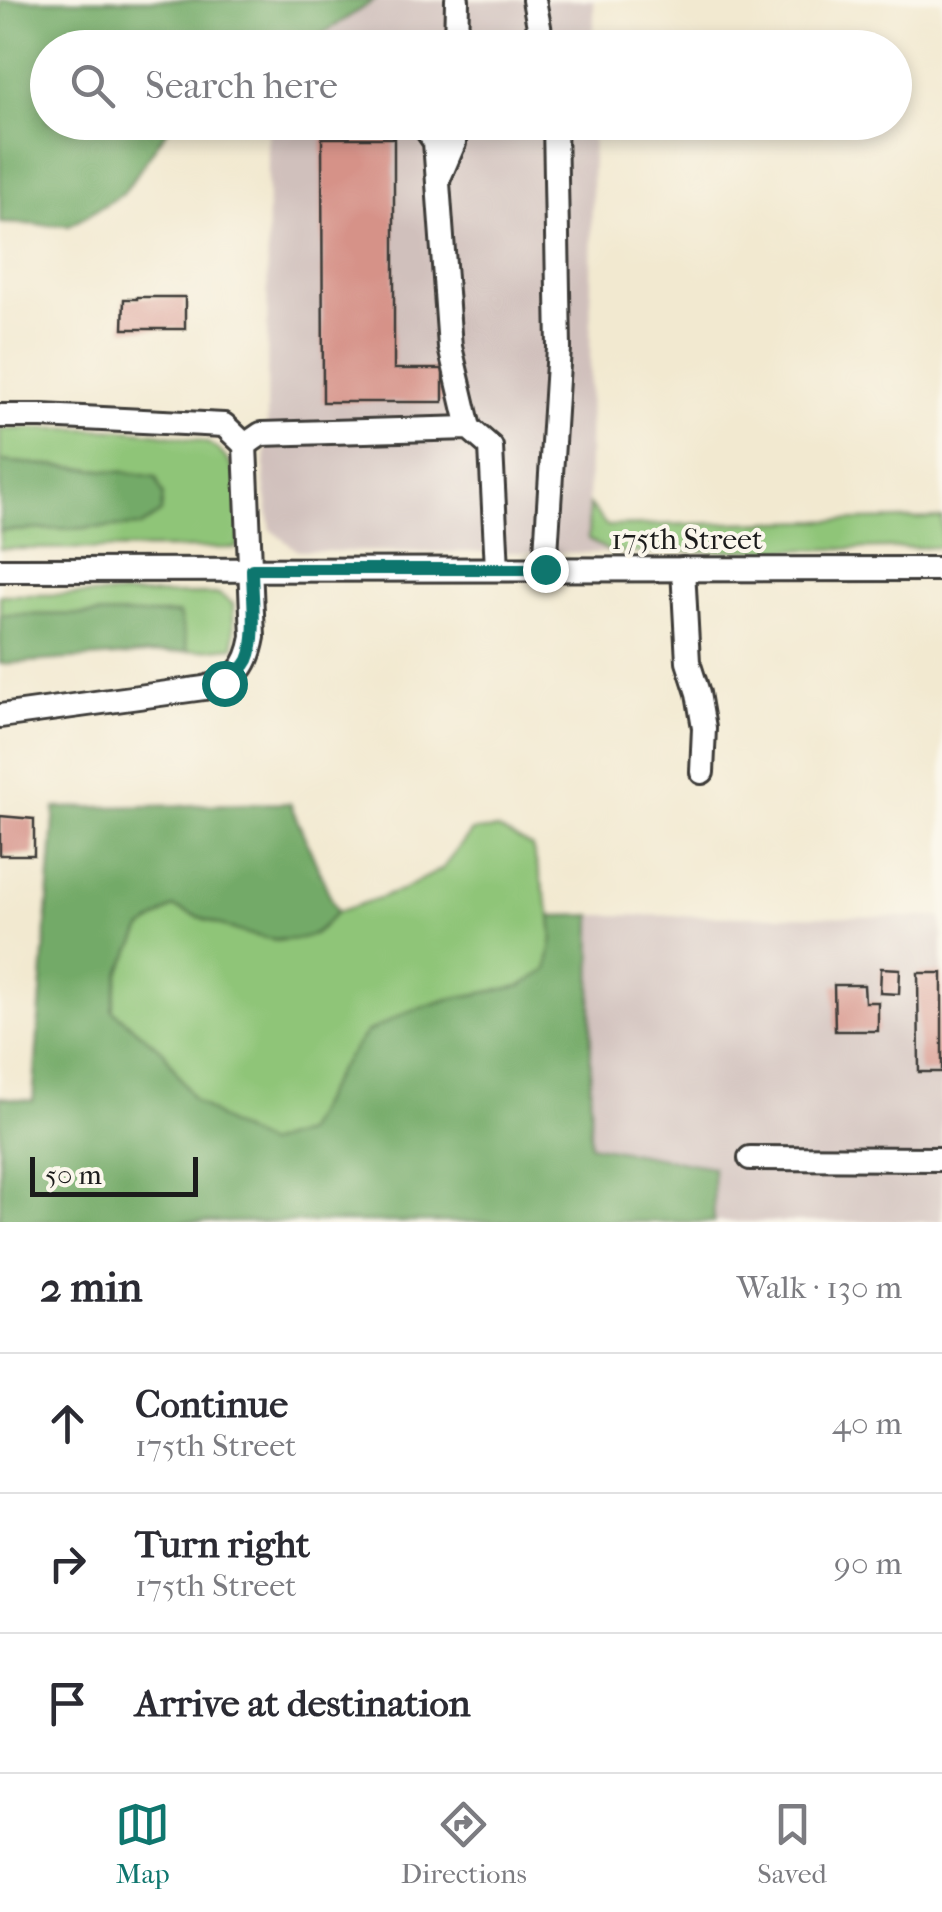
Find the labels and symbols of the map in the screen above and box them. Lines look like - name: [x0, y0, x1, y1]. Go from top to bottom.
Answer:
- street label: 175th Street: [611, 522, 763, 557]
- route end: [523, 547, 569, 593]
- route start: [202, 661, 248, 707]
- scale bar: [30, 1152, 198, 1196]

